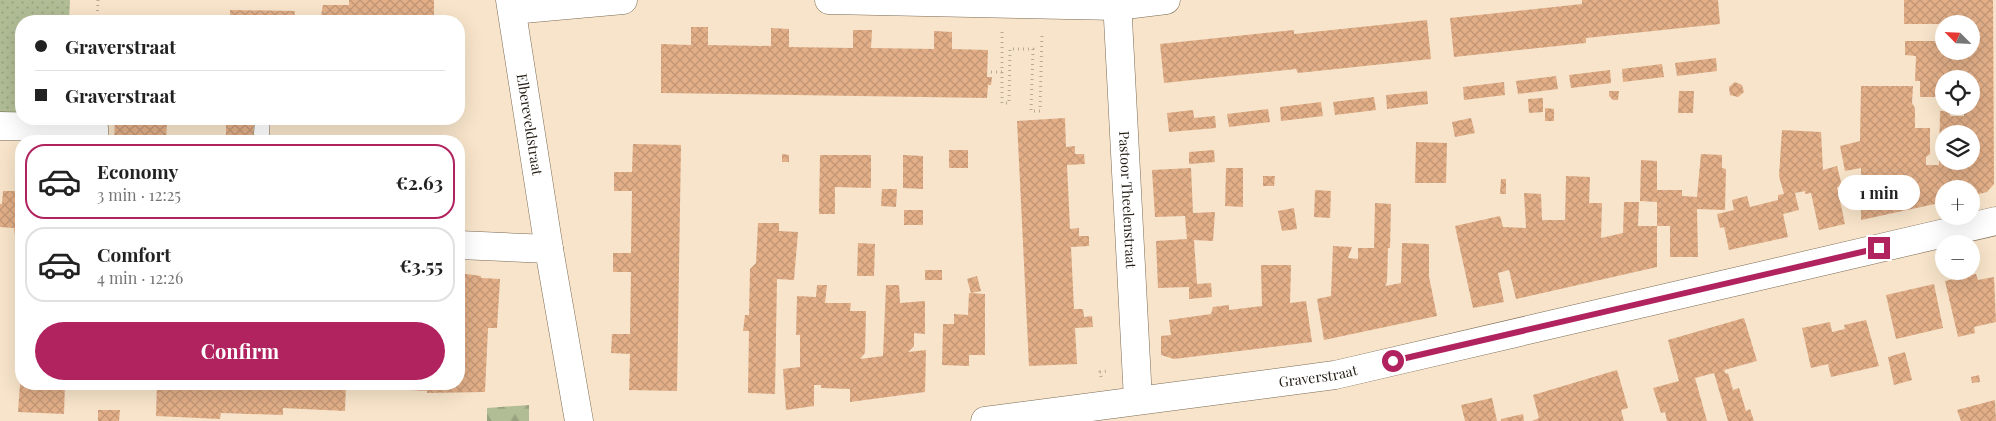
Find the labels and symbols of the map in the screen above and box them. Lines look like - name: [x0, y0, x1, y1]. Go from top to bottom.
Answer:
- north arrow: [1935, 15, 1980, 60]
- street label: Elbereveldstraat: [513, 72, 547, 178]
- street label: Pastoor Theelenstraat: [1115, 131, 1141, 270]
- callout: 1 min: [1838, 176, 1920, 210]
- route end: [1868, 237, 1890, 259]
- route start: [1382, 350, 1404, 372]
- street label: Graverstraat: [1277, 360, 1360, 391]

